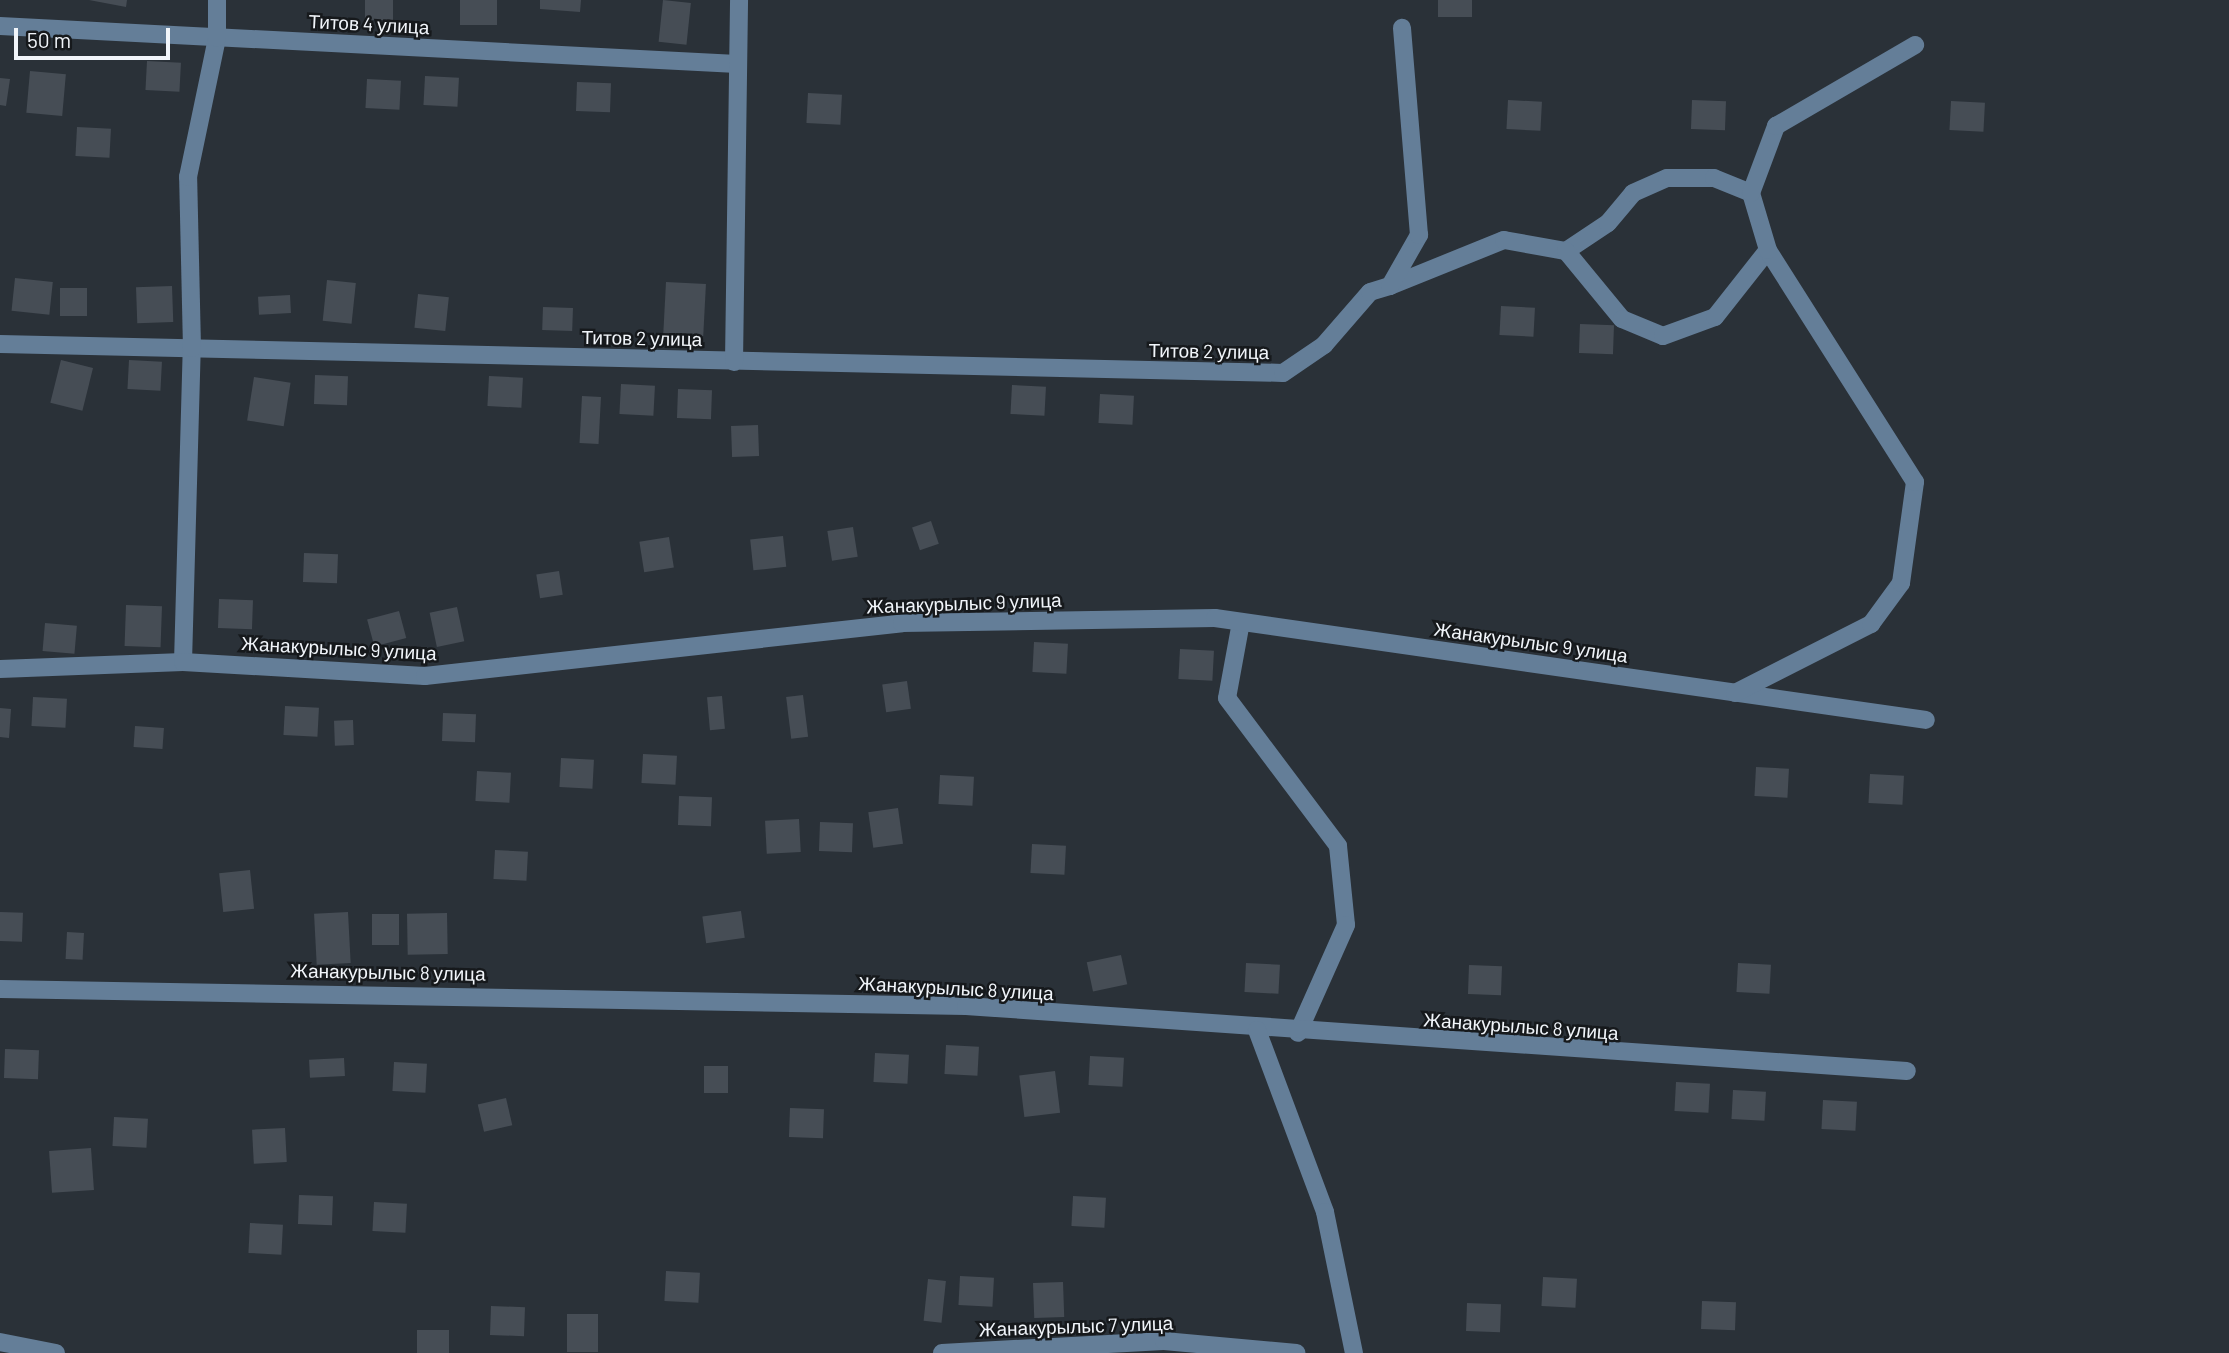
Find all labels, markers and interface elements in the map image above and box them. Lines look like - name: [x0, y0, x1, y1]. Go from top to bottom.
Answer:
- street label: Титов 4 улица: [308, 9, 430, 39]
- scale bar: [18, 14, 173, 58]
- text: 50 m: [27, 27, 71, 52]
- street label: Титов 2 улица: [582, 326, 702, 350]
- street label: Титов 2 улица: [1149, 339, 1269, 363]
- street label: Жанакурылыс 9 улица: [866, 588, 1062, 618]
- street label: Жанакурылыс 9 улица: [1433, 617, 1629, 667]
- street label: Жанакурылыс 9 улица: [241, 632, 437, 664]
- street label: Жанакурылыс 8 улица: [290, 959, 486, 985]
- street label: Жанакурылыс 8 улица: [858, 972, 1054, 1004]
- street label: Жанакурылыс 8 улица: [1423, 1008, 1619, 1044]
- street label: Жанакурылыс 7 улица: [978, 1311, 1174, 1341]

